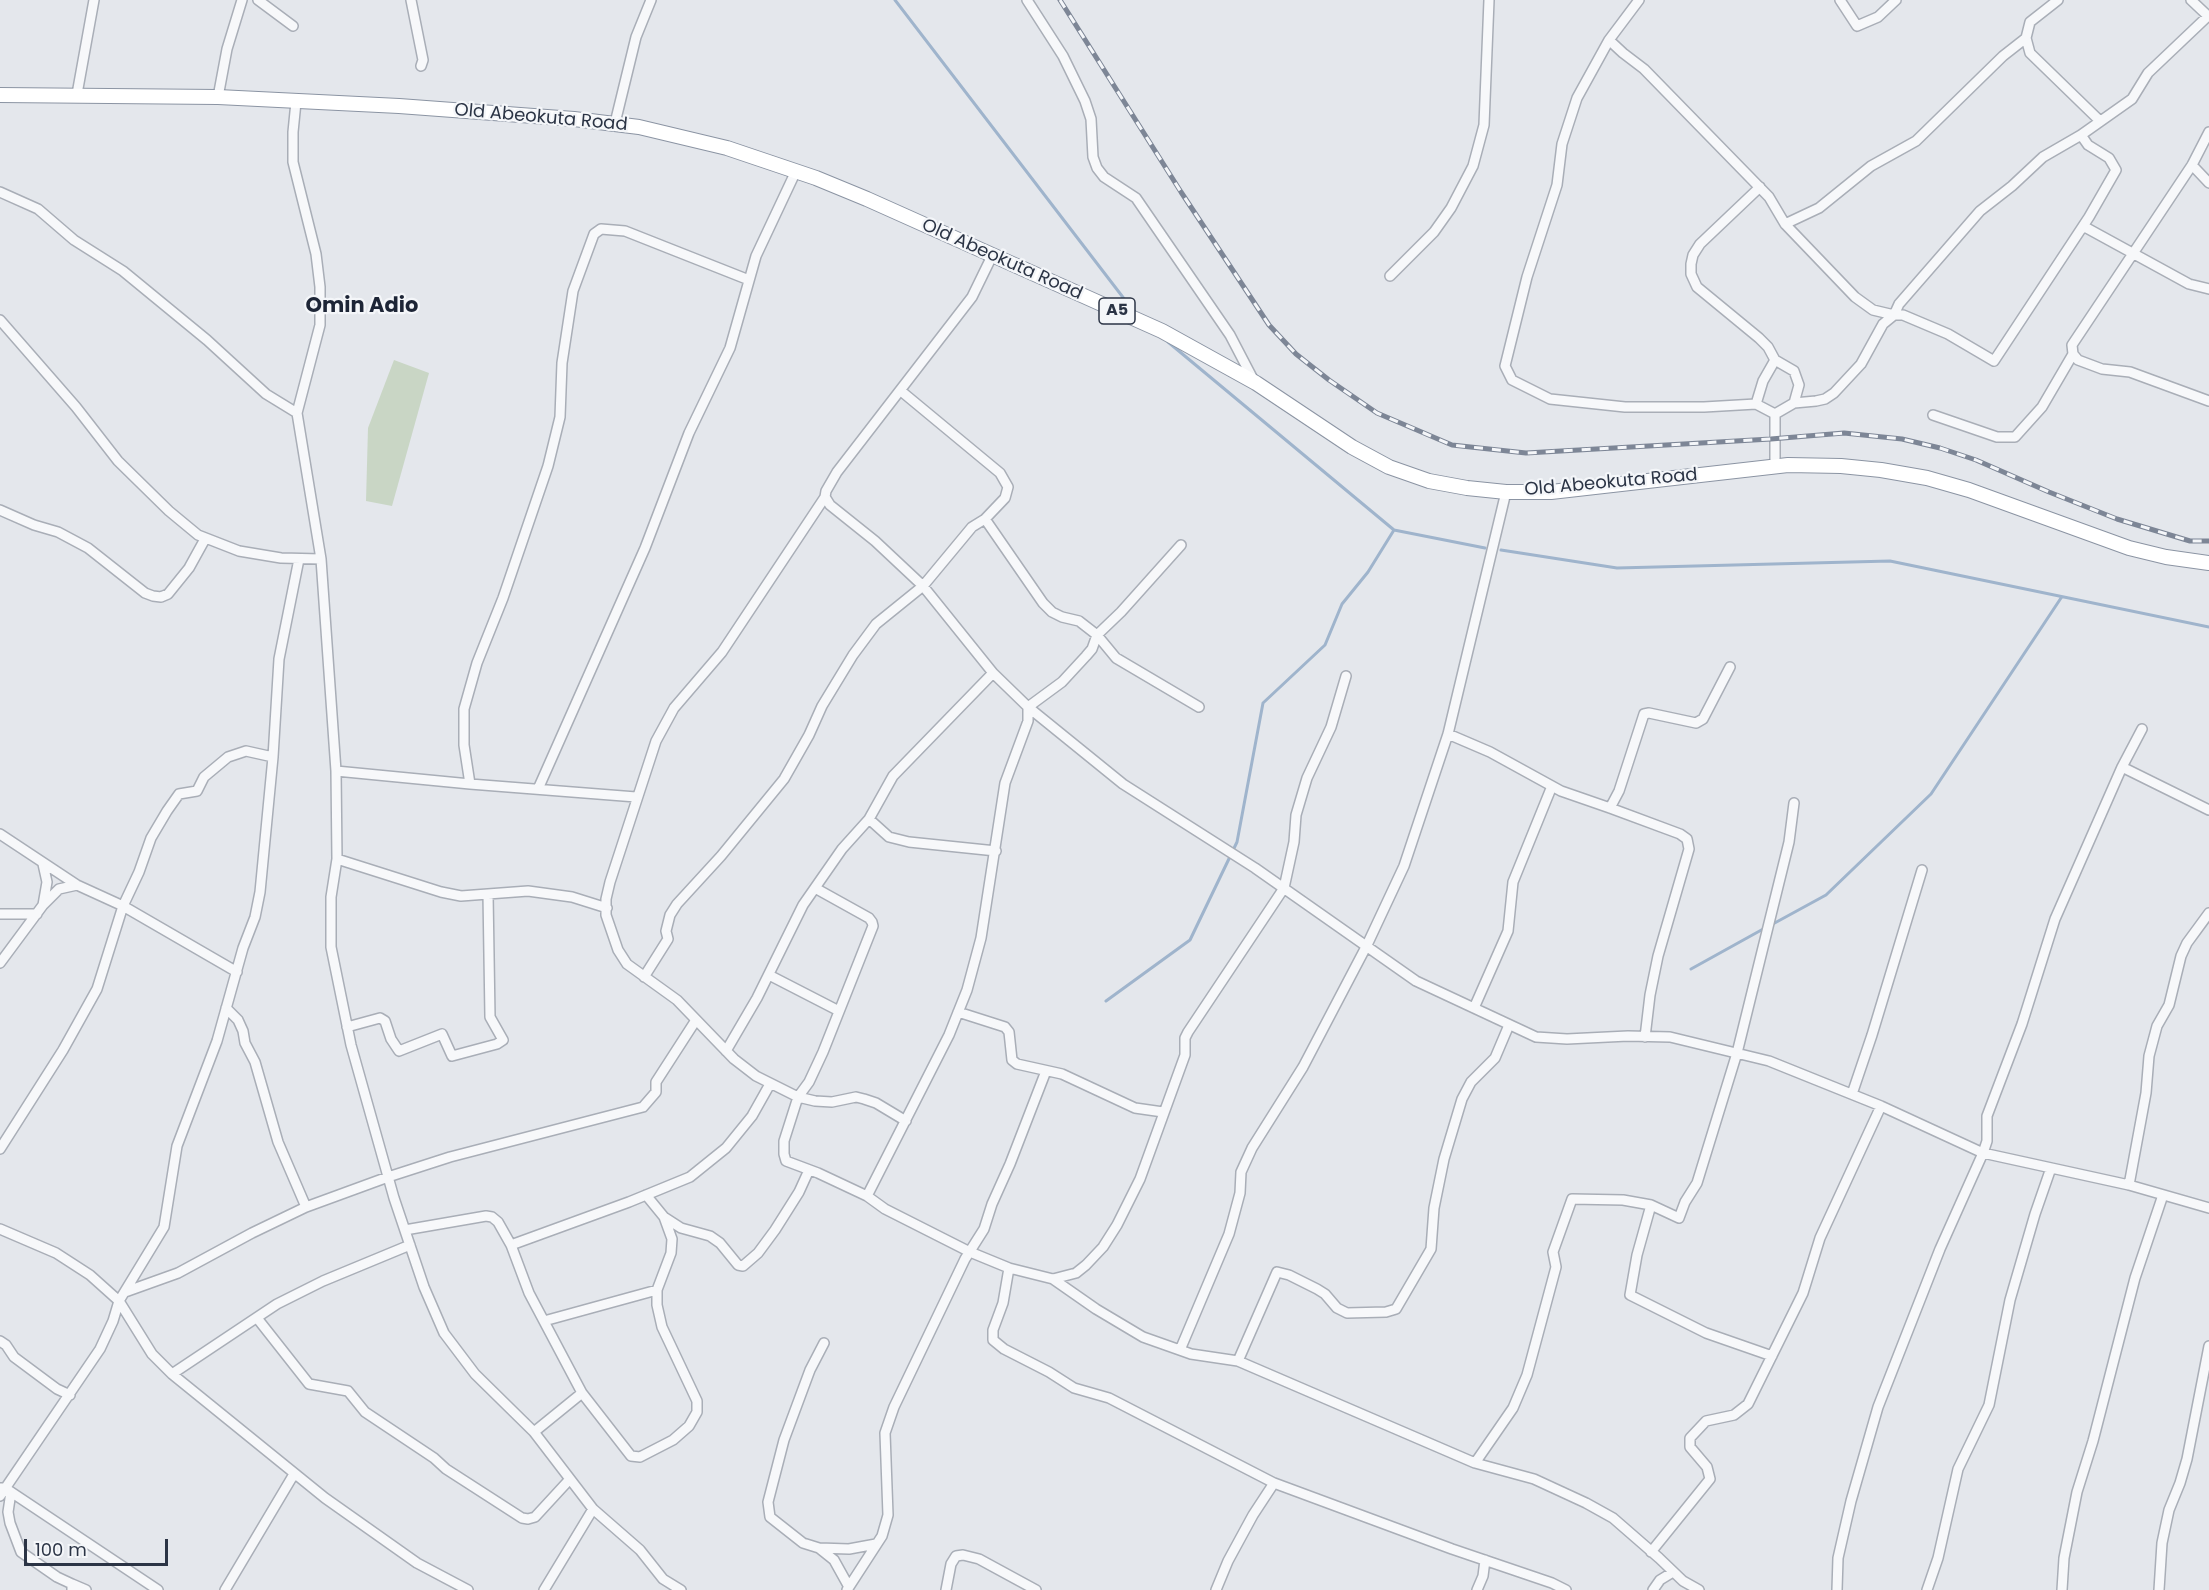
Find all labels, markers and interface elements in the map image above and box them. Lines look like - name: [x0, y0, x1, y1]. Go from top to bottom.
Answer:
- street label: Old Abeokuta Road: [454, 100, 628, 136]
- street label: Old Abeokuta Road: [918, 215, 1086, 305]
- district label: Omin Adio: [306, 294, 418, 320]
- road number: A5: [1099, 298, 1135, 324]
- street label: Old Abeokuta Road: [1524, 465, 1698, 501]
- scale bar: [27, 1527, 171, 1565]
- text: 100 m: [35, 1537, 87, 1562]

